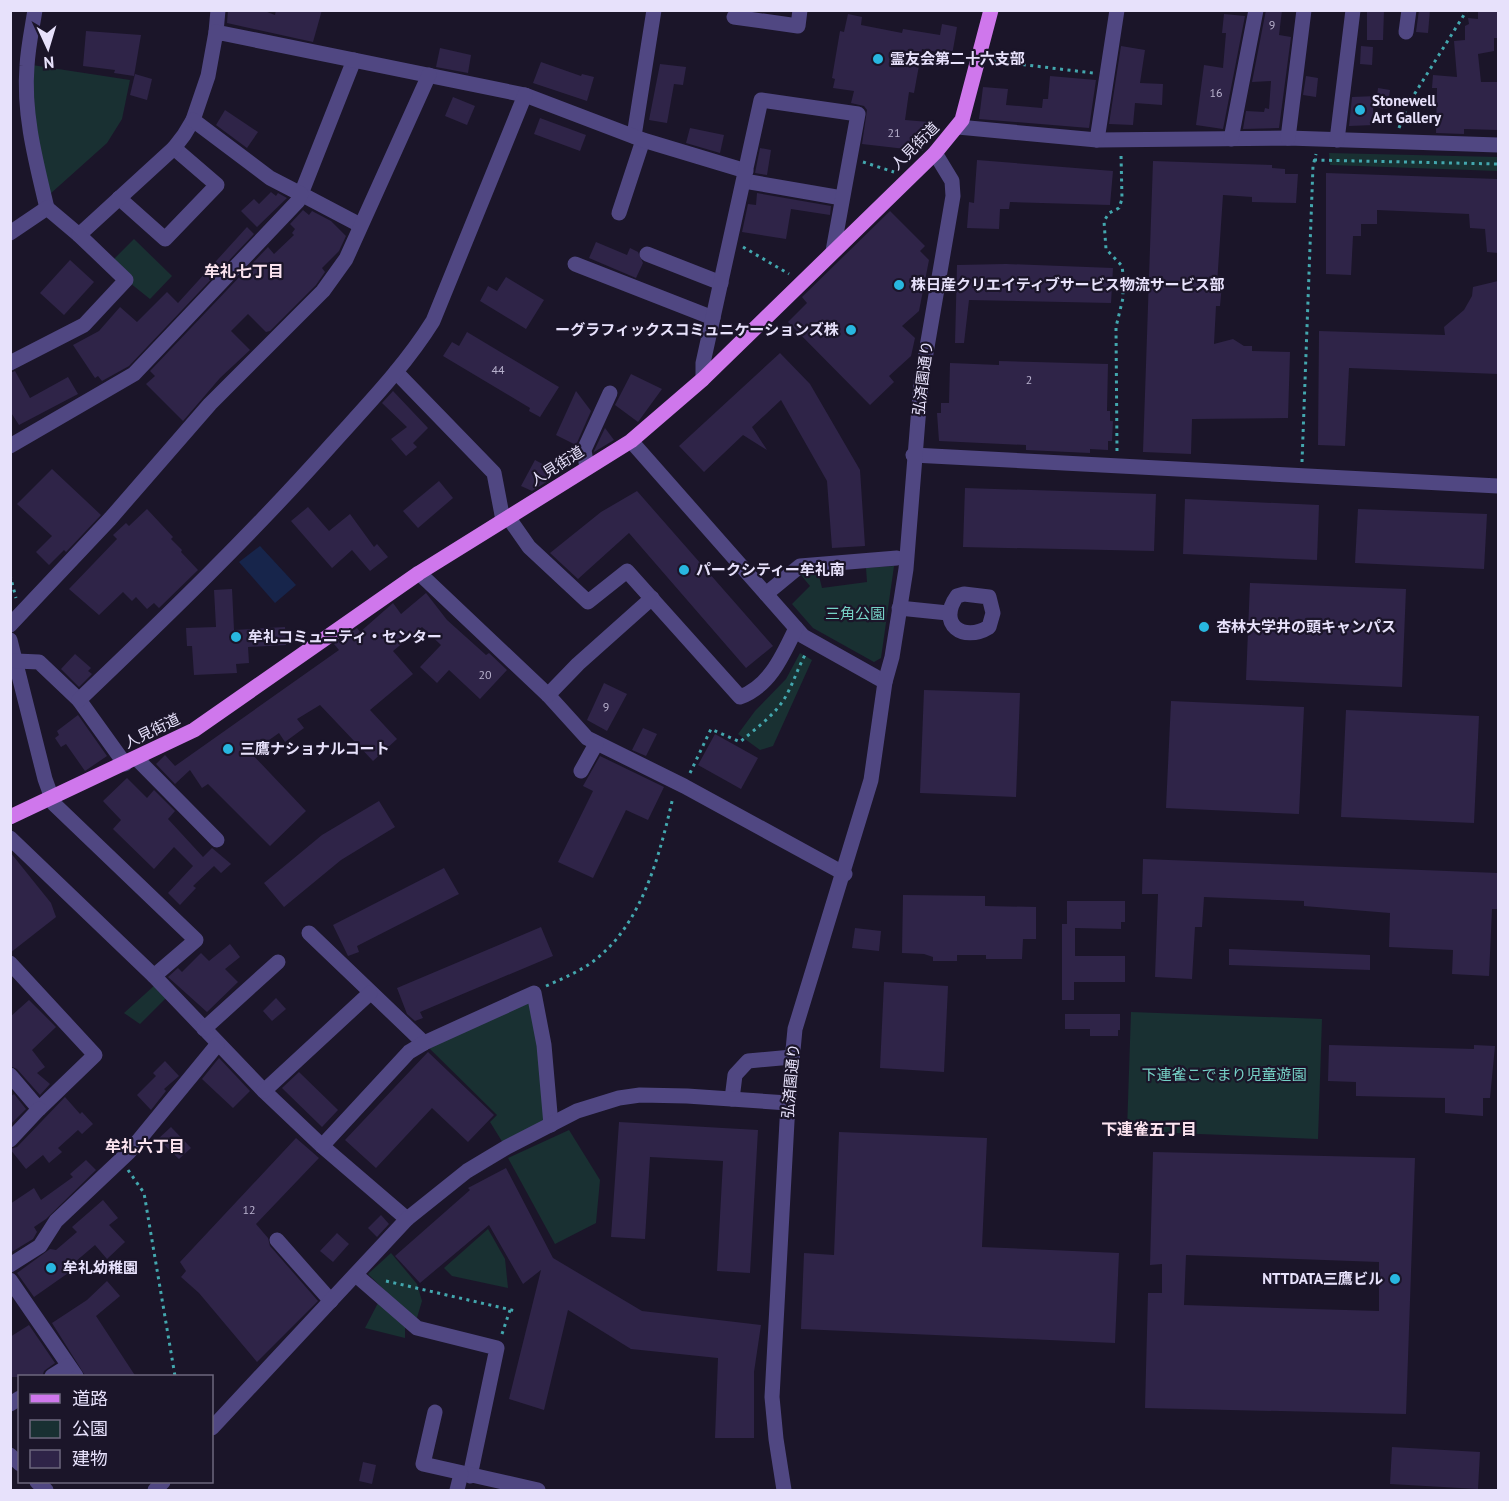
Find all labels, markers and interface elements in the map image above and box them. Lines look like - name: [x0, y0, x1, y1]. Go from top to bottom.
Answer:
- house number: 9: [1269, 17, 1275, 32]
- north arrow: [18, 18, 78, 78]
- place label: 霊友会第二十六支部: [890, 49, 1025, 68]
- marker: 霊友会第二十六支部: [871, 52, 885, 66]
- text: N: [43, 53, 55, 73]
- house number: 16: [1209, 85, 1223, 100]
- place label: Stonewell Art Gallery: [1372, 91, 1442, 127]
- marker: Stonewell Art Gallery: [1353, 103, 1367, 117]
- street label: 人見街道: [887, 118, 943, 174]
- house number: 21: [887, 125, 901, 140]
- district label: 牟礼七丁目: [204, 261, 284, 281]
- place label: 株日産クリエイティブサービス物流サービス部: [911, 275, 1225, 294]
- marker: 株日産クリエイティブサービス物流サービス部: [892, 278, 906, 292]
- place label: ーグラフィックスコミュニケーションズ株: [555, 320, 839, 339]
- marker: ーグラフィックスコミュニケーションズ株: [844, 323, 858, 337]
- street label: 弘済園通り: [909, 340, 937, 416]
- house number: 44: [491, 362, 505, 377]
- house number: 2: [1026, 372, 1032, 387]
- street label: 人見街道: [526, 442, 587, 490]
- place label: パークシティー牟礼南: [696, 560, 845, 579]
- marker: パークシティー牟礼南: [677, 563, 691, 577]
- park label: 三角公園: [825, 604, 885, 623]
- place label: 杏林大学井の頭キャンパス: [1216, 617, 1396, 636]
- marker: 杏林大学井の頭キャンパス: [1197, 620, 1211, 634]
- place label: 牟礼コミュニティ・センター: [248, 627, 442, 646]
- marker: 牟礼コミュニティ・センター: [229, 630, 243, 644]
- house number: 20: [478, 667, 492, 682]
- house number: 9: [603, 699, 609, 714]
- street label: 人見街道: [121, 709, 183, 752]
- place label: 三鷹ナショナルコート: [240, 739, 390, 758]
- marker: 三鷹ナショナルコート: [221, 742, 235, 756]
- street label: 弘済園通り: [778, 1043, 803, 1119]
- park label: 下連雀こでまり児童遊園: [1141, 1065, 1307, 1084]
- district label: 下連雀五丁目: [1101, 1119, 1197, 1139]
- district label: 牟礼六丁目: [105, 1136, 185, 1156]
- house number: 12: [242, 1202, 256, 1217]
- place label: 牟礼幼稚園: [63, 1258, 138, 1277]
- marker: 牟礼幼稚園: [44, 1261, 58, 1275]
- place label: NTTDATA三鷹ビル: [1262, 1269, 1383, 1288]
- marker: NTTDATA三鷹ビル: [1388, 1272, 1402, 1286]
- legend: [18, 1375, 213, 1483]
- text: 道路: [72, 1387, 108, 1410]
- text: 公園: [72, 1417, 108, 1440]
- text: 建物: [72, 1447, 108, 1470]

